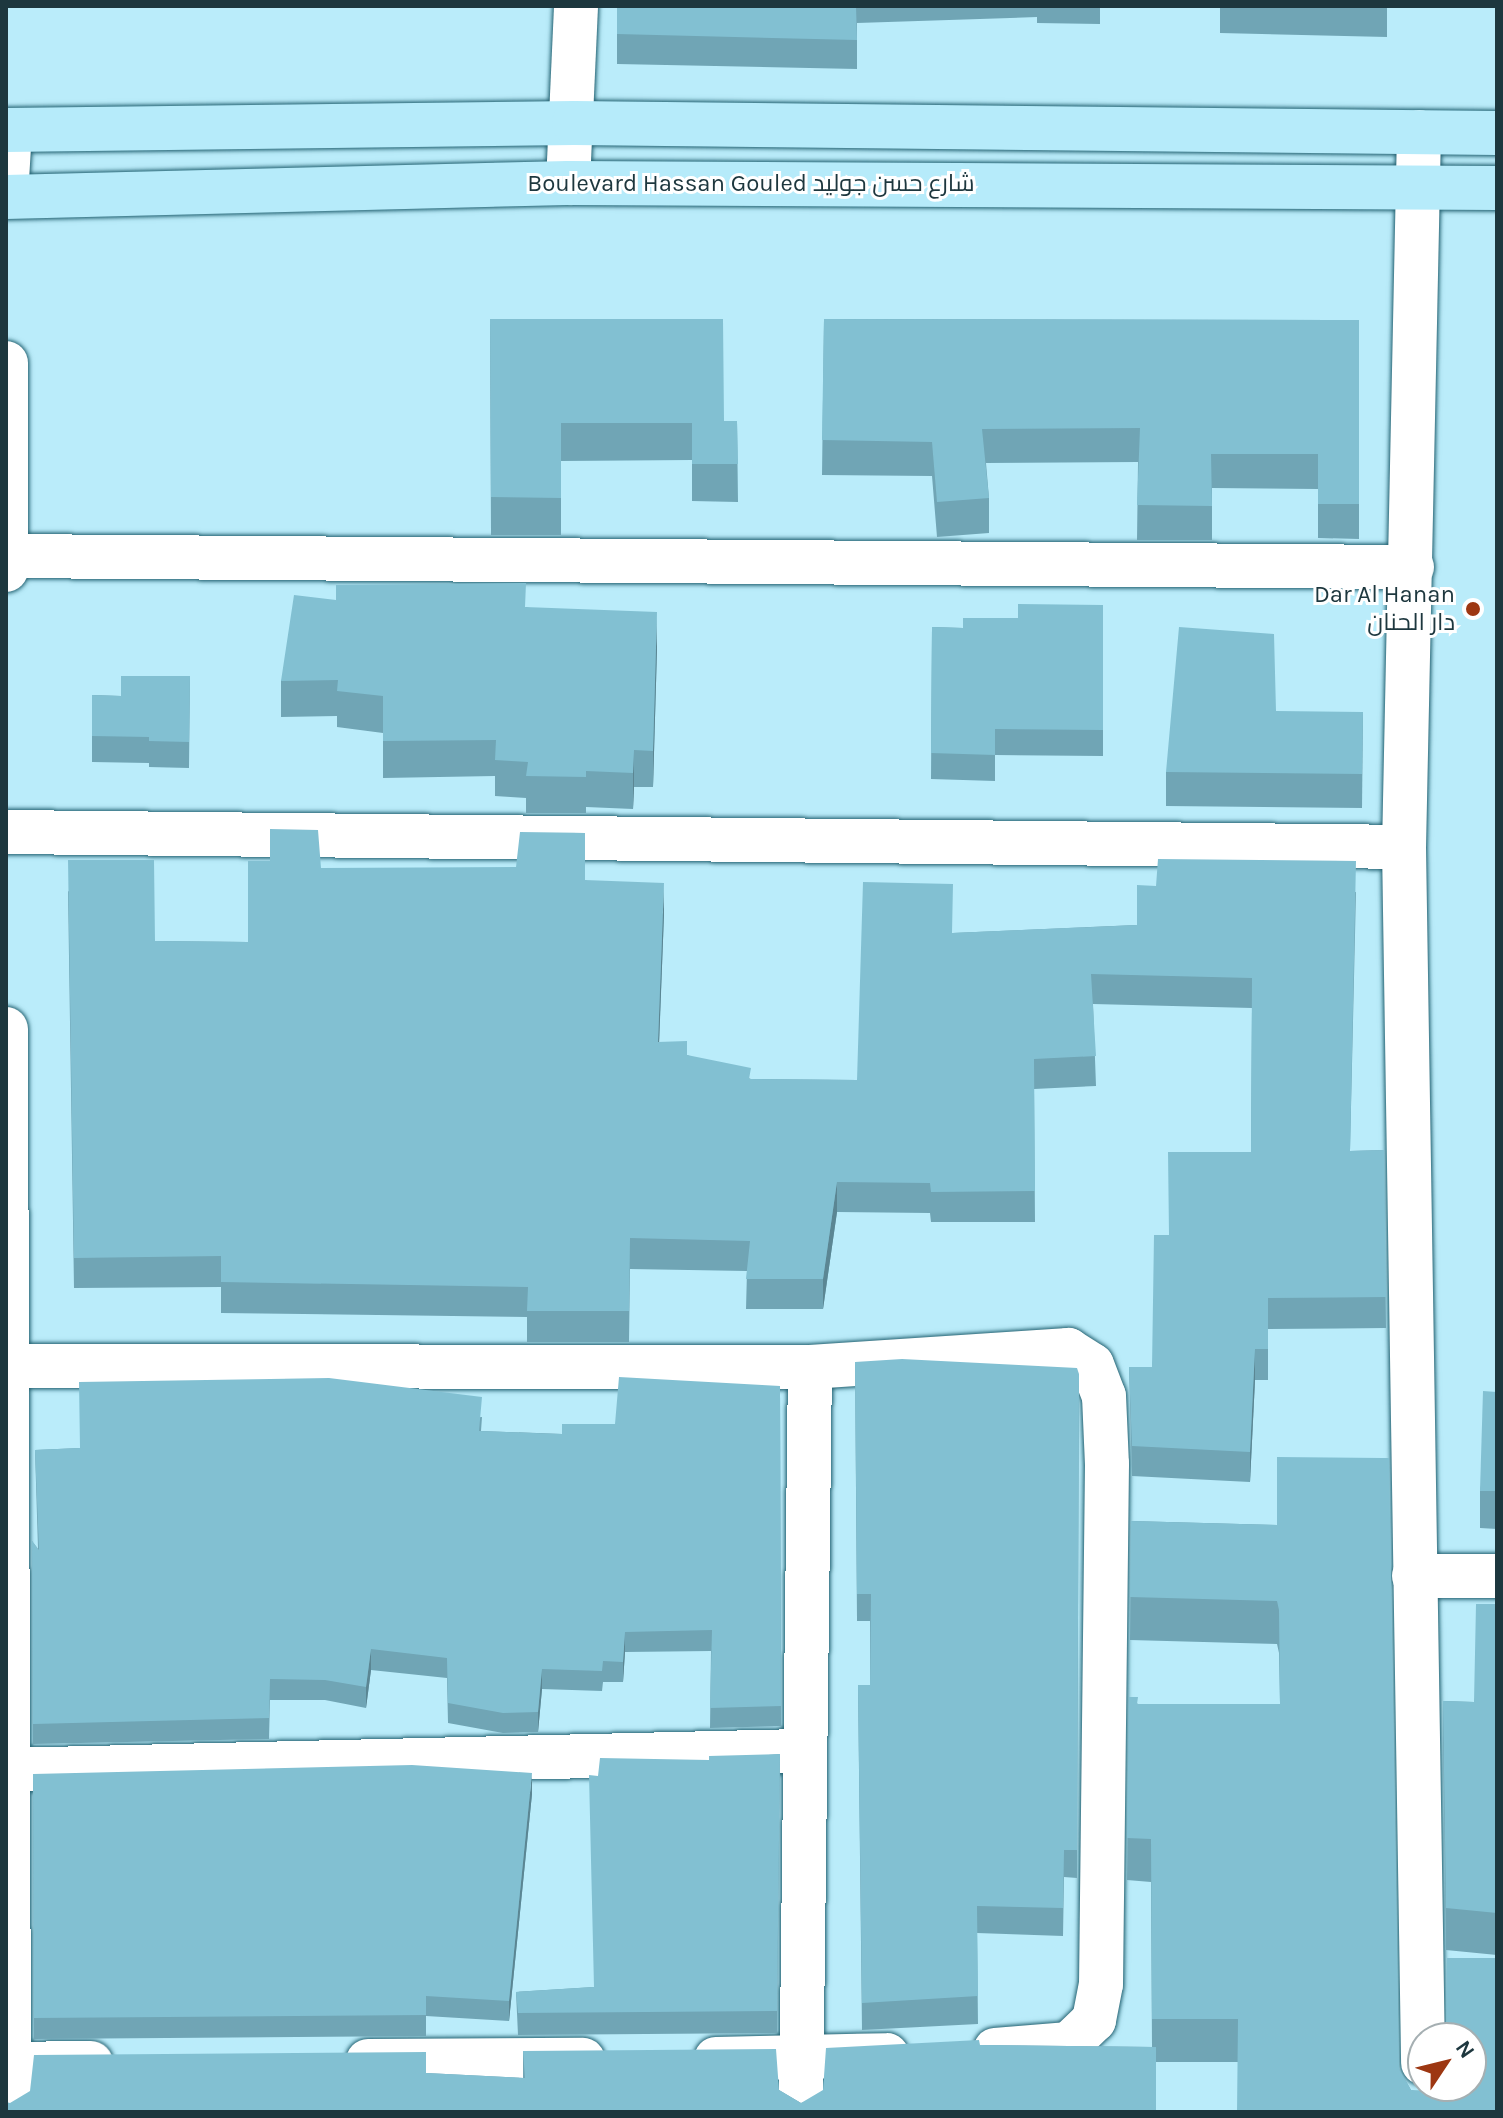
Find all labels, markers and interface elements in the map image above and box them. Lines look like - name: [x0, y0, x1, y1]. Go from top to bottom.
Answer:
- street label: Boulevard Hassan Gouled شارع حسن جوليد: [527, 170, 975, 198]
- place label: Dar Al Hanan دار الحنان: [1314, 581, 1455, 637]
- marker: Dar Al Hanan دار الحنان: [1462, 598, 1484, 620]
- north arrow: [1407, 2022, 1487, 2102]
- text: N: [1450, 2035, 1480, 2063]

